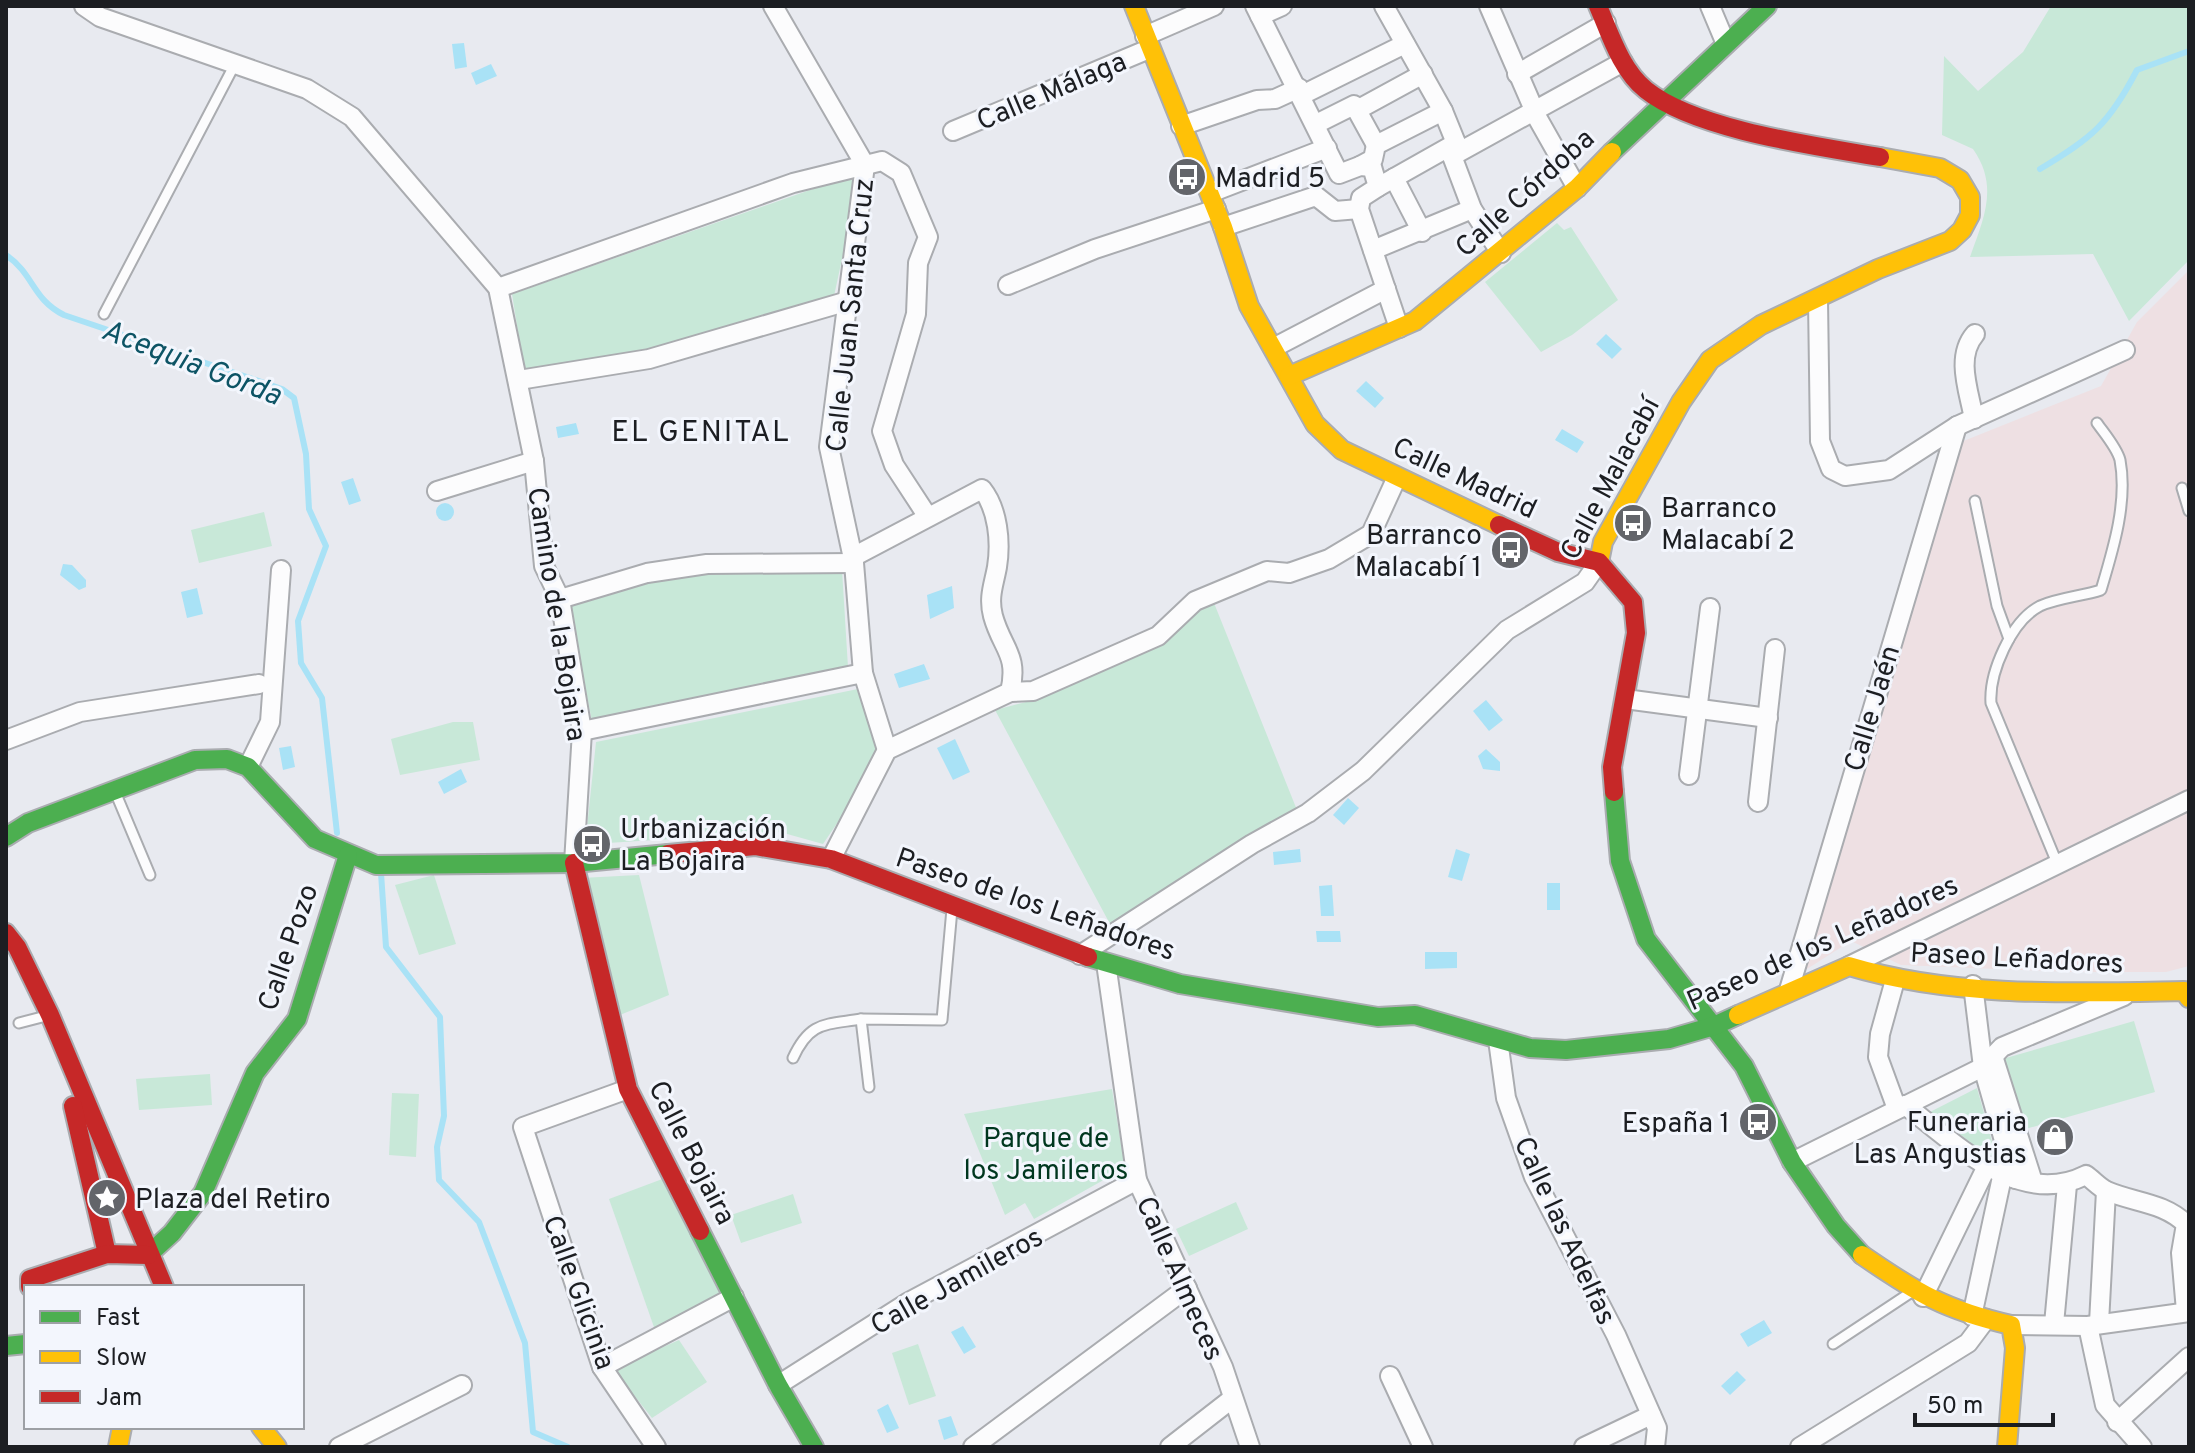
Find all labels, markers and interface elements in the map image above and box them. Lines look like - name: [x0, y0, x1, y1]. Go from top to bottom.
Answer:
- street label: Calle Málaga: [972, 45, 1133, 141]
- street label: Calle Córdoba: [1449, 122, 1603, 266]
- bus stop icon: Madrid 5: [1166, 156, 1208, 198]
- place label: Madrid 5: [1215, 162, 1325, 198]
- street label: Calle Juan Santa Cruz: [820, 177, 884, 454]
- water label: Acequia Gorda: [96, 313, 287, 416]
- street label: Calle Malacabí: [1554, 389, 1671, 567]
- district label: EL GENITAL: [611, 415, 791, 452]
- street label: Calle Madrid: [1386, 431, 1542, 529]
- street label: Camino de la Bojaira: [517, 485, 593, 744]
- place label: Barranco Malacabí 2: [1661, 492, 1795, 560]
- bus stop icon: Barranco Malacabí 2: [1612, 502, 1654, 544]
- place label: Barranco Malacabí 1: [1355, 519, 1482, 587]
- bus stop icon: Barranco Malacabí 1: [1489, 529, 1531, 571]
- street label: Calle Jaén: [1838, 641, 1910, 777]
- place label: Urbanización La Bojaira: [620, 813, 786, 881]
- bus stop icon: Urbanización La Bojaira: [571, 823, 613, 865]
- street label: Paseo de los Leñadores: [890, 841, 1180, 971]
- street label: Paseo de los Leñadores: [1682, 869, 1965, 1021]
- street label: Calle Pozo: [251, 880, 328, 1016]
- street label: Paseo Leñadores: [1909, 936, 2124, 984]
- street label: Calle Bojaira: [639, 1075, 742, 1232]
- bus stop icon: España 1: [1737, 1101, 1779, 1143]
- place label: Funeraria Las Angustias: [1853, 1106, 2027, 1174]
- place label: España 1: [1622, 1107, 1730, 1143]
- shop icon: Funeraria Las Angustias: [2034, 1116, 2076, 1158]
- park label: Parque de los Jamileros: [964, 1122, 1128, 1190]
- street label: Calle las Adelfas: [1504, 1131, 1623, 1331]
- place icon: Plaza del Retiro: [86, 1177, 128, 1219]
- place label: Plaza del Retiro: [135, 1183, 331, 1219]
- street label: Calle Almeces: [1126, 1191, 1231, 1367]
- street label: Calle Glicinia: [533, 1211, 622, 1375]
- street label: Calle Jamileros: [865, 1220, 1050, 1345]
- legend: [24, 1285, 304, 1429]
- text: Fast: [96, 1304, 140, 1334]
- text: Slow: [96, 1344, 147, 1374]
- scale bar: [1915, 1377, 2053, 1427]
- text: Jam: [96, 1384, 142, 1414]
- text: 50 m: [1927, 1392, 1983, 1422]

